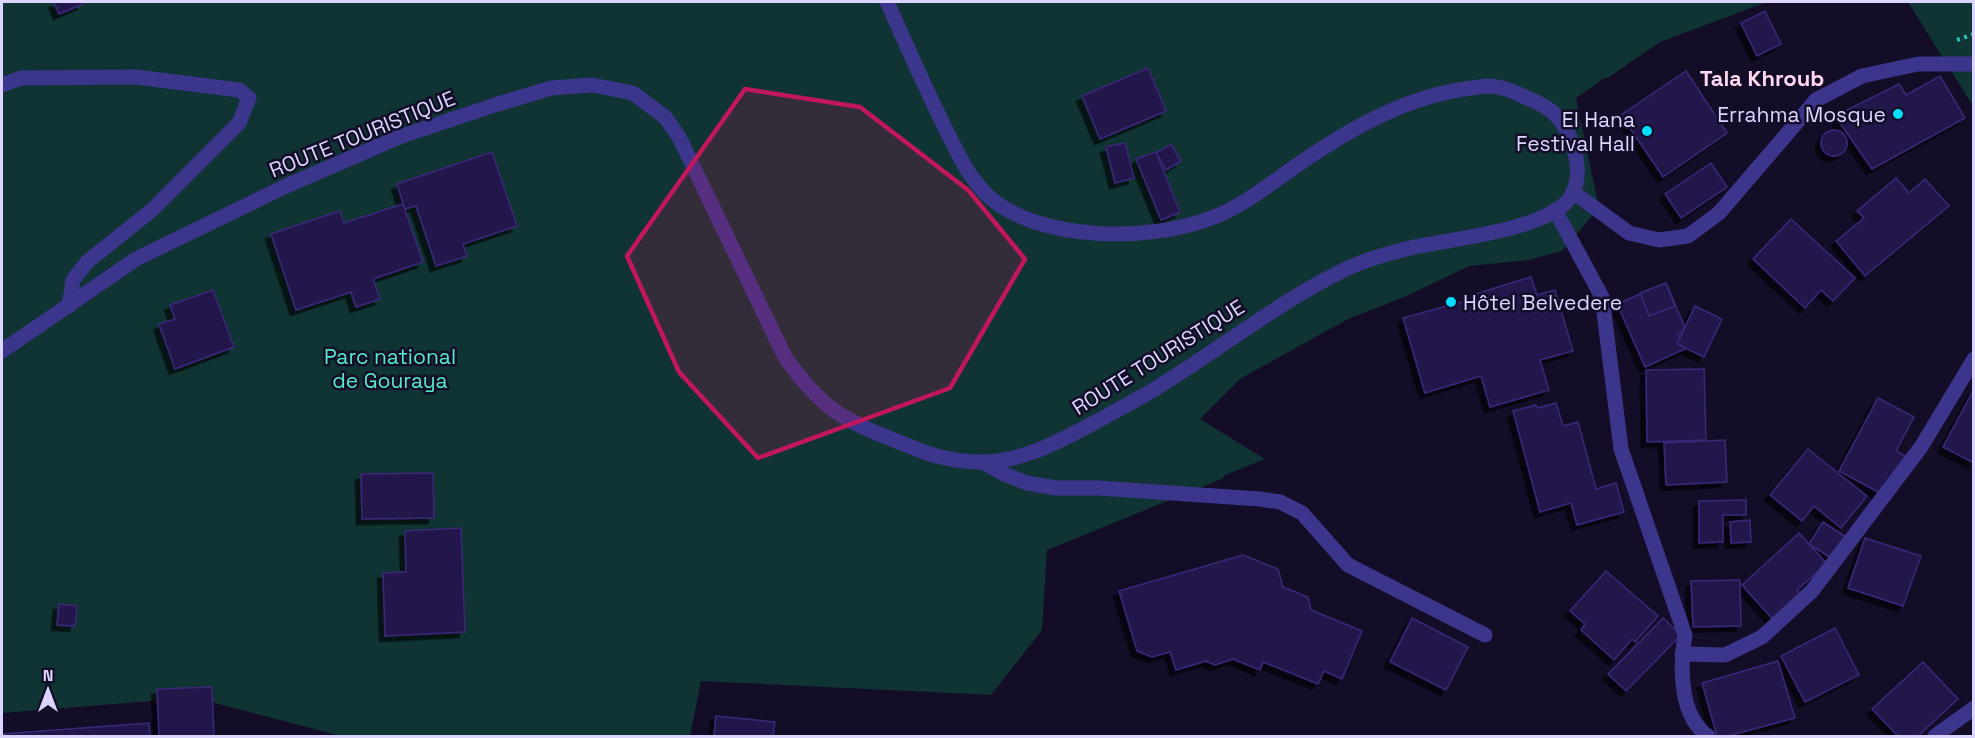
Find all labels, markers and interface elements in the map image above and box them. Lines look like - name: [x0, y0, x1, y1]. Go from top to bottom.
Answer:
- district label: Tala Khroub: [1700, 64, 1824, 92]
- street label: ROUTE TOURISTIQUE: [265, 84, 459, 184]
- place label: Errahma Mosque: [1717, 101, 1886, 128]
- place label: El Hana Festival Hall: [1516, 106, 1635, 157]
- marker: Errahma Mosque: [1891, 107, 1905, 121]
- marker: El Hana Festival Hall: [1640, 124, 1654, 138]
- place label: Hôtel Belvedere: [1463, 289, 1622, 316]
- street label: ROUTE TOURISTIQUE: [1067, 293, 1249, 421]
- marker: Hôtel Belvedere: [1444, 295, 1458, 309]
- park label: Parc national de Gouraya: [324, 343, 456, 394]
- north arrow: [18, 660, 78, 720]
- text: N: [43, 665, 53, 686]

